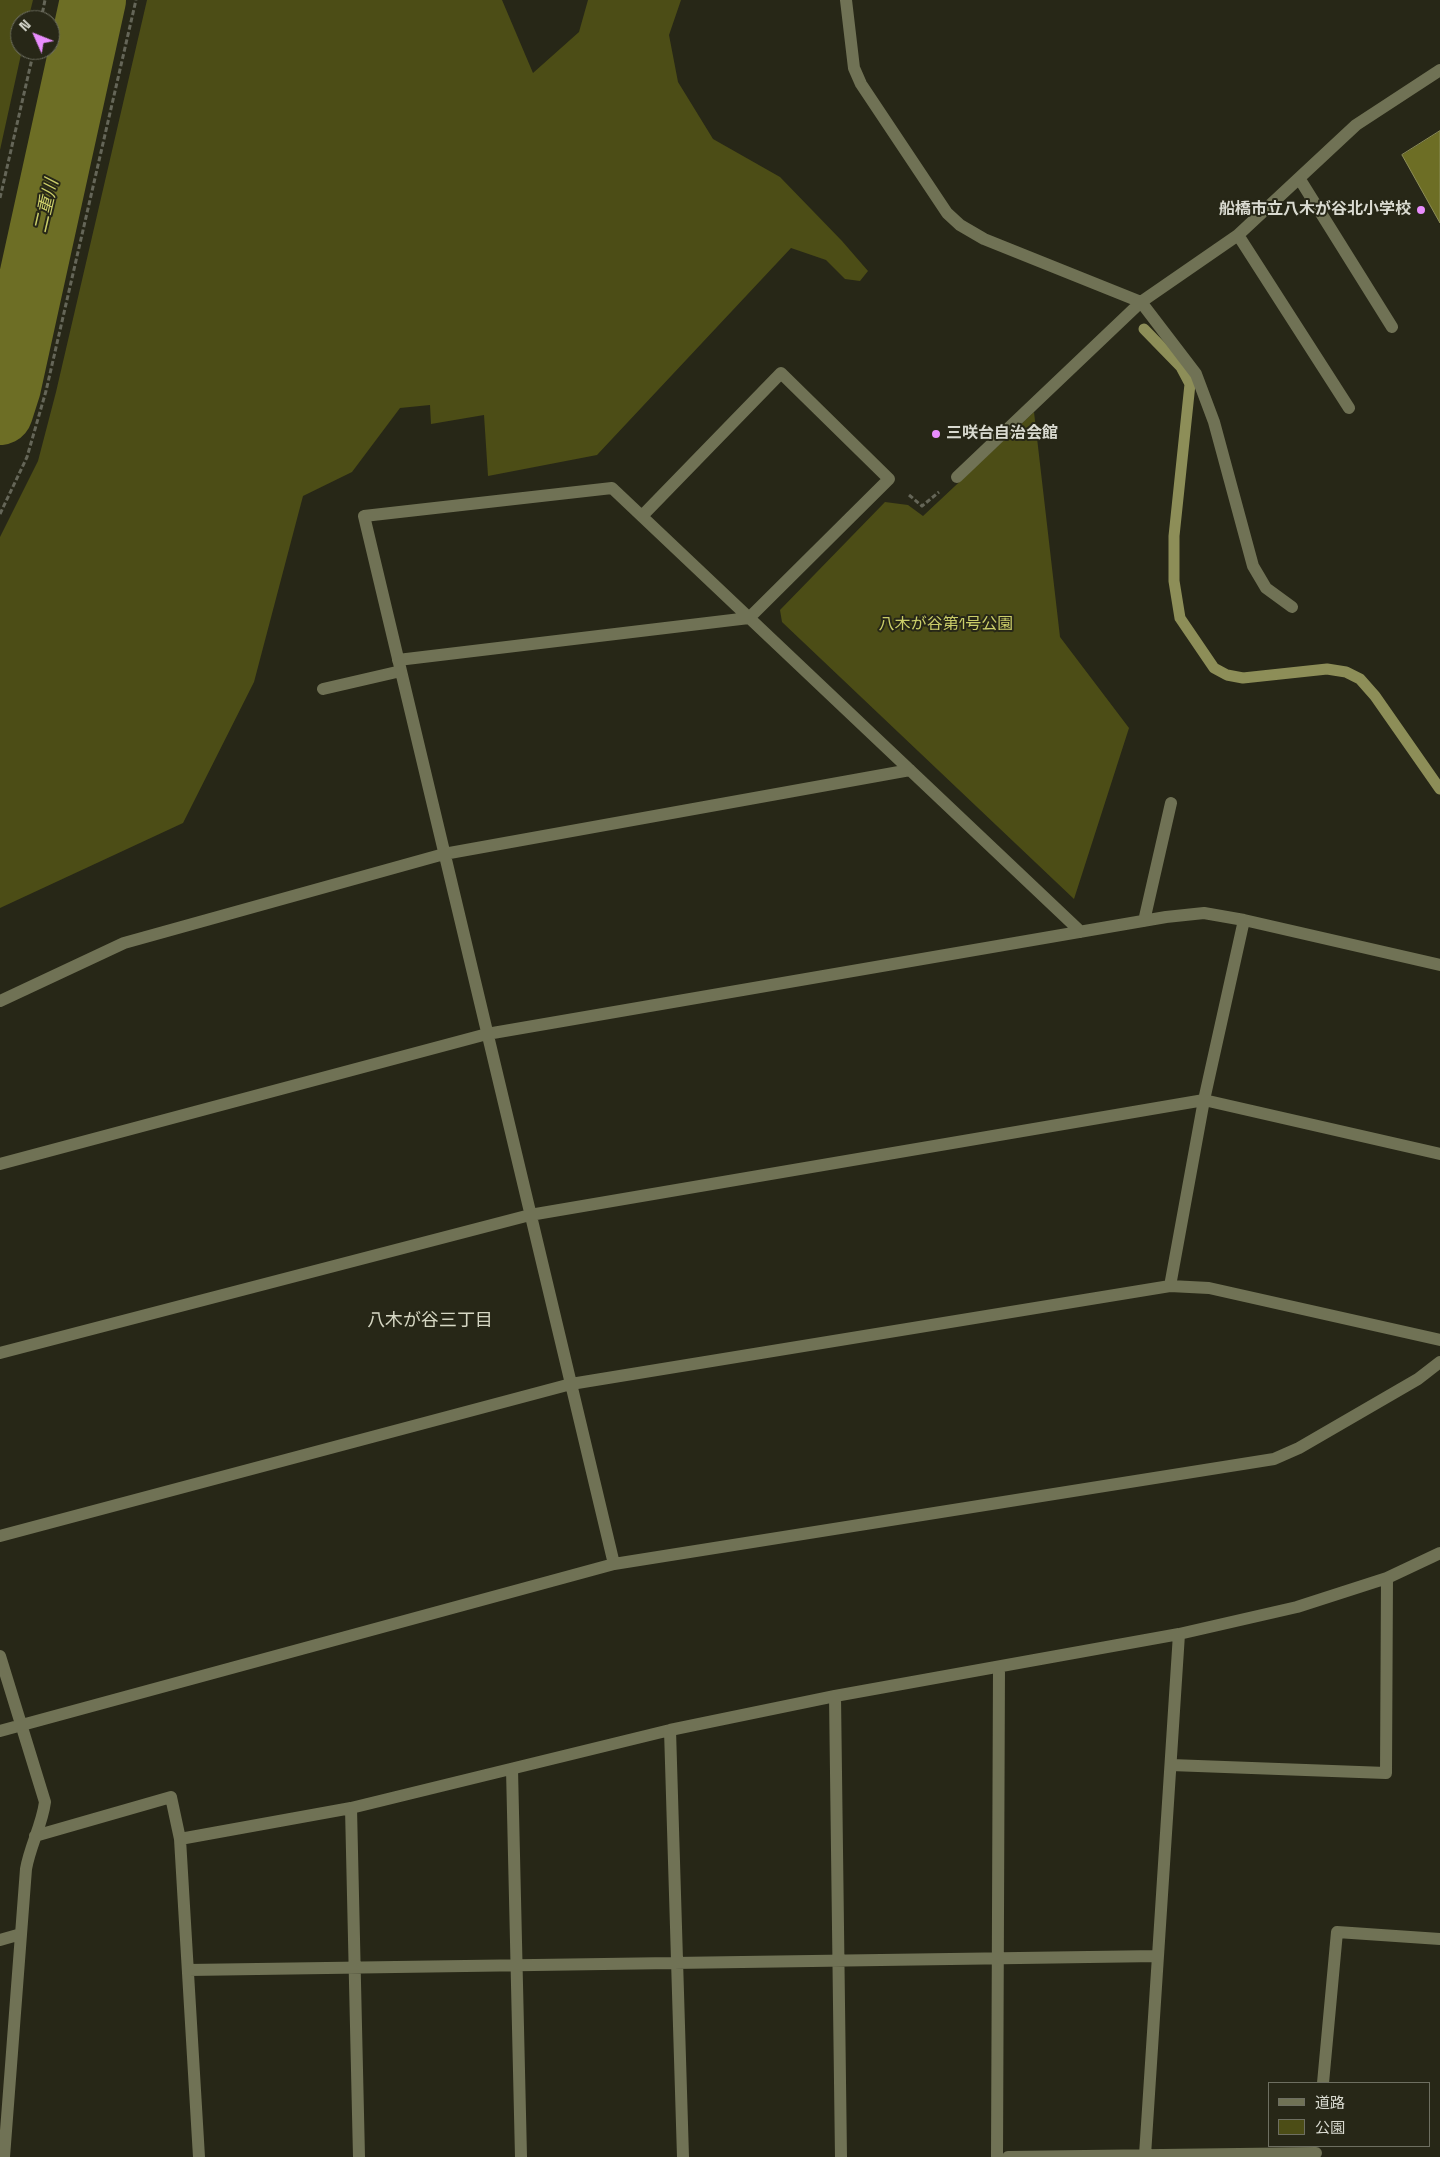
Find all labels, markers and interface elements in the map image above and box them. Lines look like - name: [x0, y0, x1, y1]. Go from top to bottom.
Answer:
- north arrow: [10, 10, 60, 60]
- text: N: [15, 16, 35, 35]
- water label: 二重川: [30, 177, 64, 235]
- place label: 船橋市立八木が谷北小学校: [1219, 200, 1411, 220]
- marker: 船橋市立八木が谷北小学校: [1415, 204, 1427, 216]
- place label: 三咲台自治会館: [946, 424, 1058, 444]
- marker: 三咲台自治会館: [930, 428, 942, 440]
- park label: 八木が谷第1号公園: [879, 615, 1013, 635]
- district label: 八木が谷三丁目: [367, 1310, 493, 1332]
- legend: [1268, 2082, 1430, 2147]
- text: 道路: [1315, 2093, 1345, 2112]
- text: 公園: [1315, 2118, 1345, 2137]

